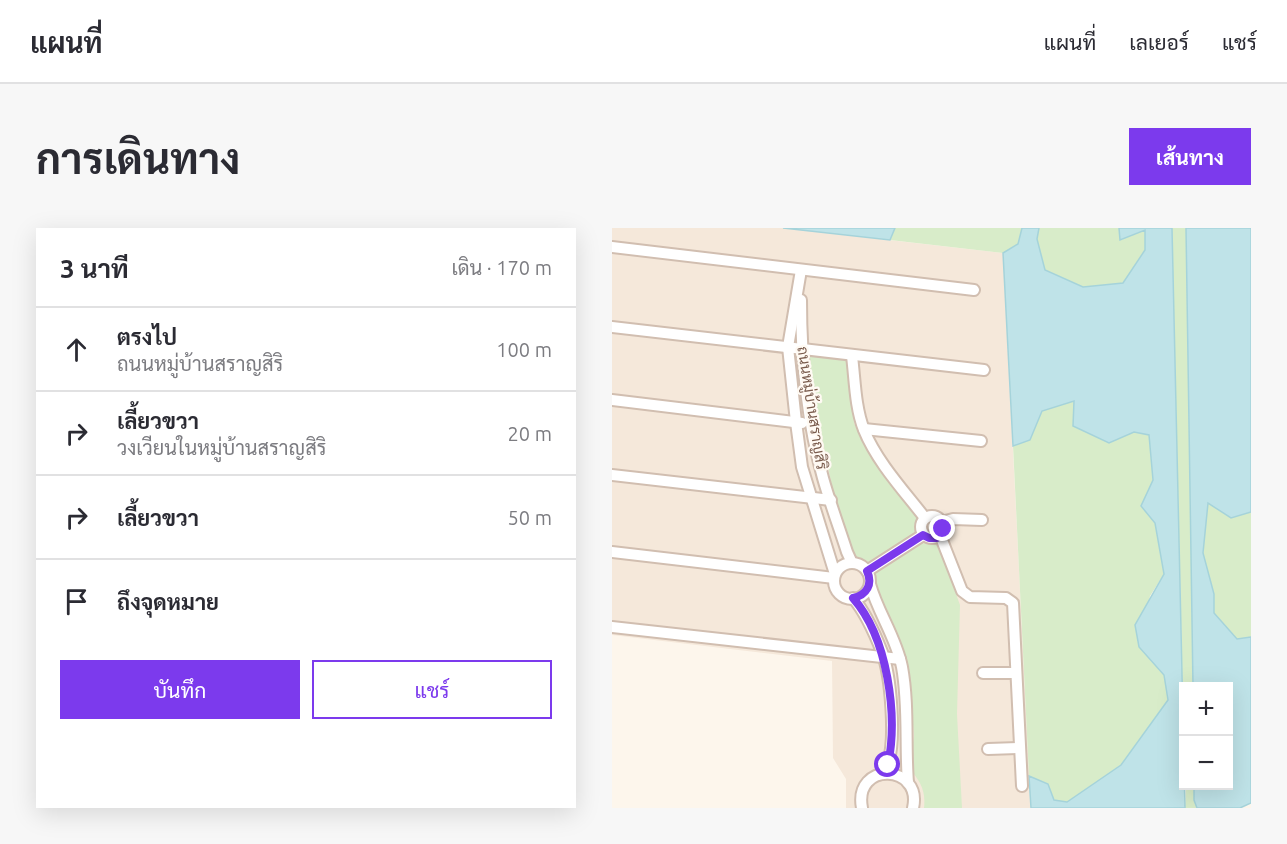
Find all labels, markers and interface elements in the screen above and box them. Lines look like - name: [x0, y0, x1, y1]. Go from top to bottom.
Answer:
- text: แผนที่: [30, 27, 103, 58]
- text: แผนที่: [1044, 30, 1096, 54]
- text: เลเยอร์: [1129, 30, 1189, 54]
- text: แชร์: [1222, 30, 1257, 54]
- button: เส้นทาง: [1129, 128, 1251, 185]
- text: การเดินทาง: [36, 135, 240, 182]
- text: 3 นาที: [60, 254, 129, 283]
- text: เดิน · 170 m: [451, 256, 552, 279]
- text: ตรงไป: [117, 324, 177, 349]
- icon: ahead: [60, 333, 93, 366]
- text: 100 m: [496, 338, 552, 361]
- street label: ถนนหมู่บ้านสราญสิริ: [792, 345, 832, 471]
- text: ถนนหมู่บ้านสราญสิริ: [117, 352, 283, 375]
- text: เลี้ยวขวา: [117, 408, 199, 433]
- icon: right: [60, 417, 93, 450]
- text: 20 m: [508, 422, 552, 445]
- text: วงเวียนในหมู่บ้านสราญสิริ: [117, 436, 326, 459]
- icon: right: [60, 501, 93, 534]
- text: เลี้ยวขวา: [117, 505, 199, 530]
- text: 50 m: [508, 506, 552, 529]
- route end: [929, 515, 955, 541]
- icon: arrive: [60, 585, 93, 618]
- text: ถึงจุดหมาย: [117, 589, 219, 614]
- button: บันทึก: [60, 660, 300, 719]
- button: แชร์: [312, 660, 552, 719]
- map controls: [1179, 682, 1233, 790]
- button: +: [1179, 682, 1233, 736]
- button: −: [1179, 736, 1233, 790]
- route start: [874, 751, 900, 777]

